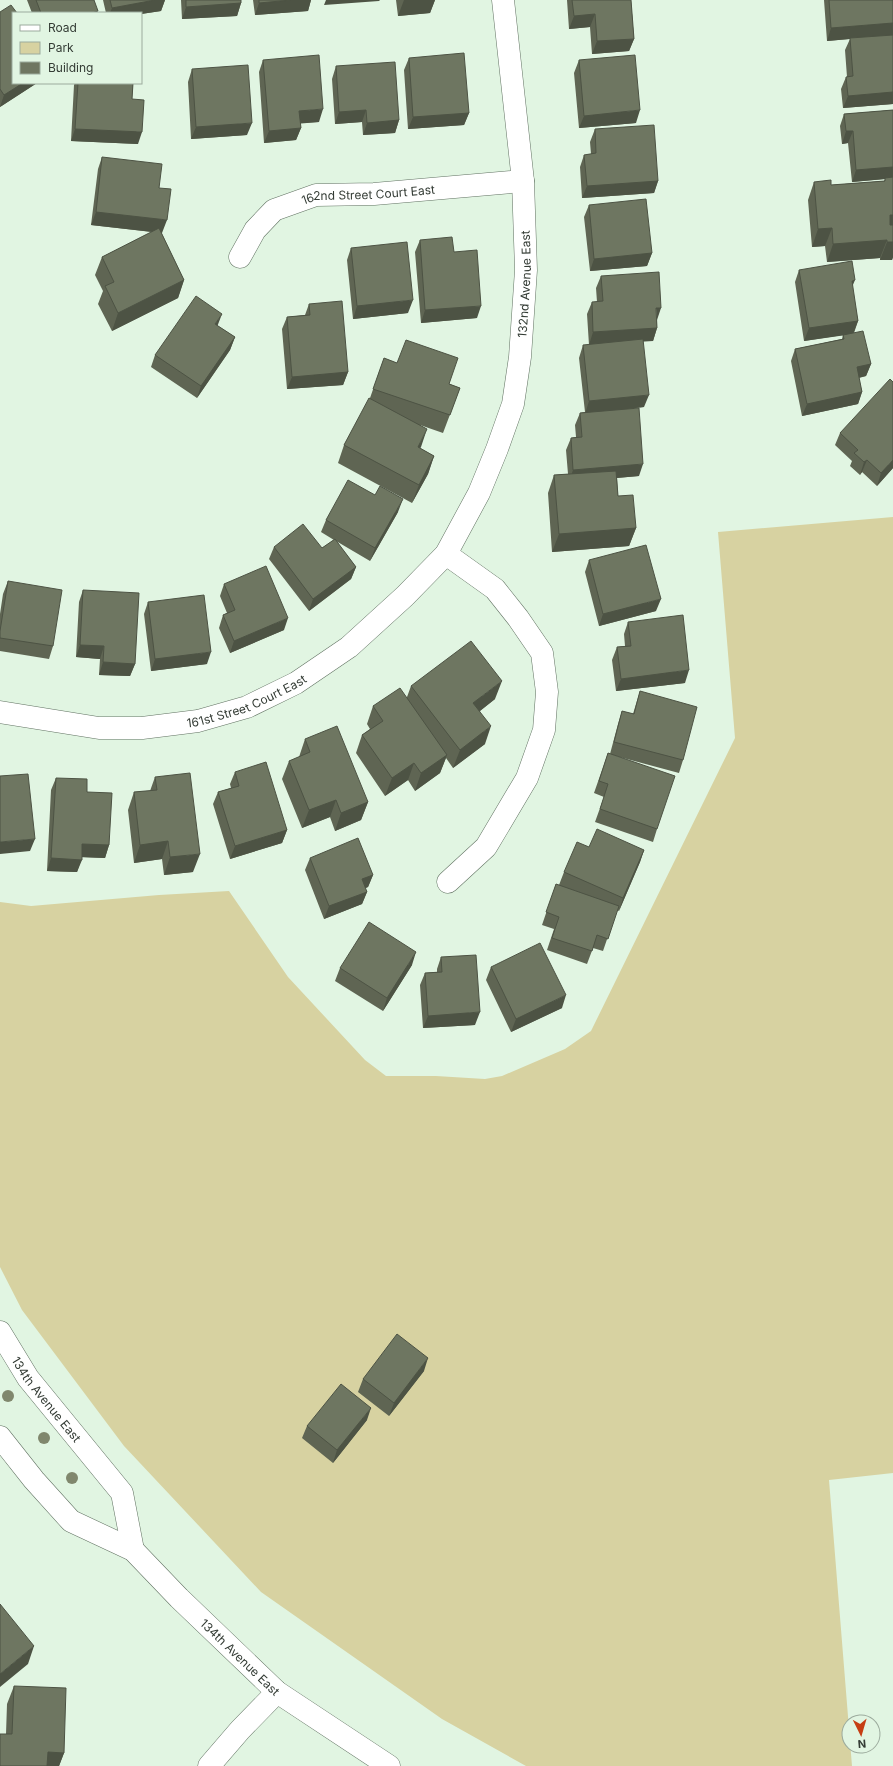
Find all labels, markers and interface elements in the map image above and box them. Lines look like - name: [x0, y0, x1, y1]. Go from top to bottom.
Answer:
- legend: [12, 12, 142, 84]
- text: Road: [48, 20, 77, 35]
- text: Park: [48, 40, 74, 55]
- text: Building: [48, 60, 93, 75]
- street label: 162nd Street Court East: [299, 181, 435, 207]
- street label: 132nd Avenue East: [514, 230, 534, 338]
- street label: 161st Street Court East: [186, 671, 309, 730]
- street label: 134th Avenue East: [9, 1354, 85, 1445]
- street label: 134th Avenue East: [198, 1615, 283, 1698]
- north arrow: [841, 1714, 881, 1754]
- text: N: [857, 1737, 867, 1751]

